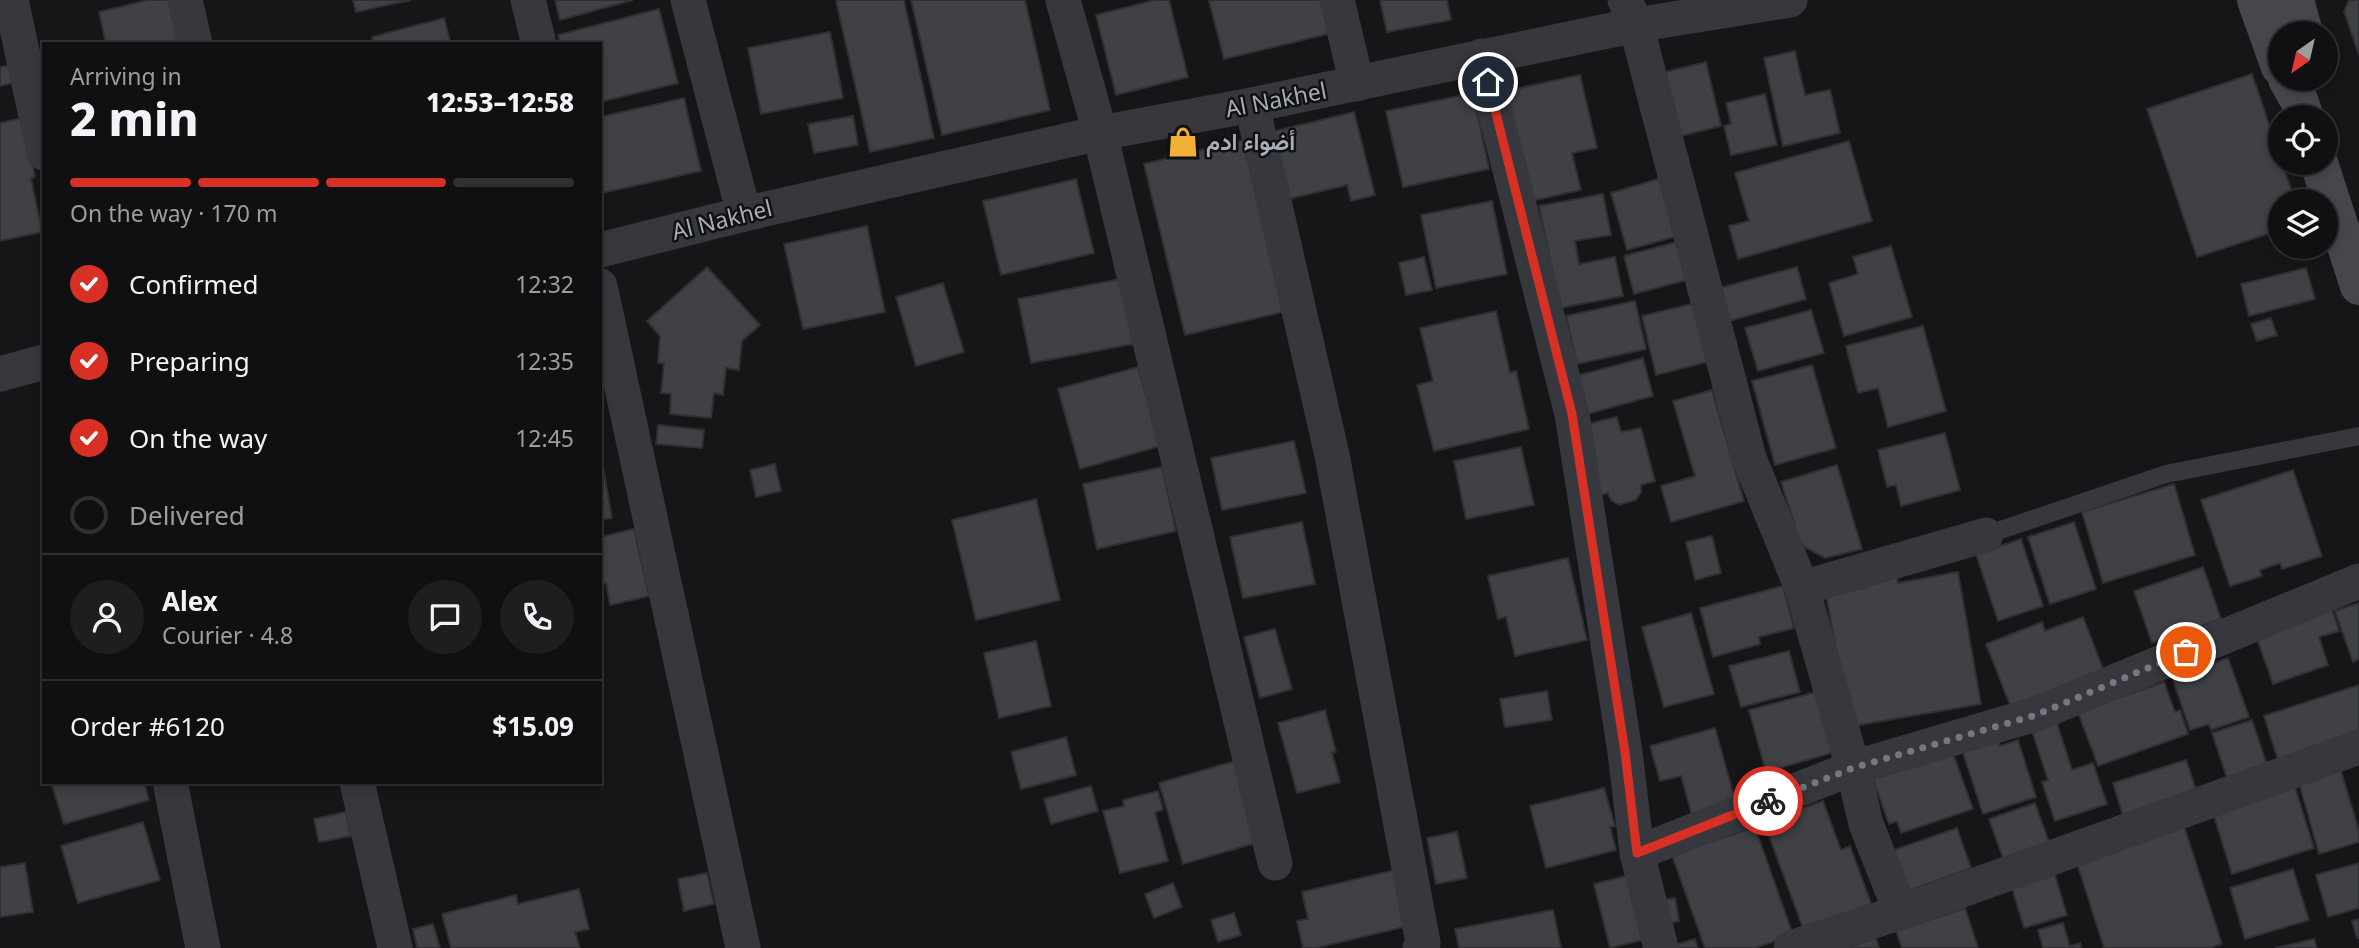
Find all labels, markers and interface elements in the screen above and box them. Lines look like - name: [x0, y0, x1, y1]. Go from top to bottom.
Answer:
- north arrow: [2268, 21, 2338, 91]
- map controls: [2268, 21, 2338, 259]
- pin: [1458, 52, 1518, 112]
- text: Arriving in: [70, 60, 182, 92]
- icon: home: [1469, 63, 1507, 101]
- street label: Al Nakhel: [1222, 74, 1329, 124]
- text: 12:53–12:58: [426, 84, 574, 120]
- text: 2 min: [70, 87, 199, 149]
- button: locate: [2268, 105, 2338, 175]
- shop icon: أضواء ادم: [1166, 125, 1200, 159]
- place label: أضواء ادم: [1206, 125, 1295, 157]
- button: layers: [2268, 189, 2338, 259]
- street label: Al Nakhel: [668, 191, 775, 247]
- text: On the way · 170 m: [70, 197, 277, 229]
- icon: check: [70, 265, 108, 303]
- text: Confirmed: [129, 266, 259, 302]
- text: 12:32: [515, 268, 574, 300]
- icon: check: [70, 342, 108, 380]
- text: Preparing: [129, 343, 250, 379]
- text: 12:35: [515, 345, 574, 377]
- icon: check: [70, 419, 108, 457]
- text: On the way: [129, 420, 267, 456]
- text: 12:45: [515, 422, 574, 454]
- text: Delivered: [129, 497, 245, 533]
- button: person: [70, 580, 144, 654]
- button: chat: [408, 580, 482, 654]
- button: phone: [500, 580, 574, 654]
- text: Alex: [162, 583, 218, 619]
- text: Courier · 4.8: [162, 619, 293, 651]
- pin: [2156, 622, 2216, 682]
- icon: bag: [2167, 633, 2205, 671]
- text: Order #6120: [70, 708, 225, 744]
- text: $15.09: [492, 708, 574, 744]
- courier: [1733, 766, 1803, 836]
- icon: bike: [1749, 782, 1787, 820]

